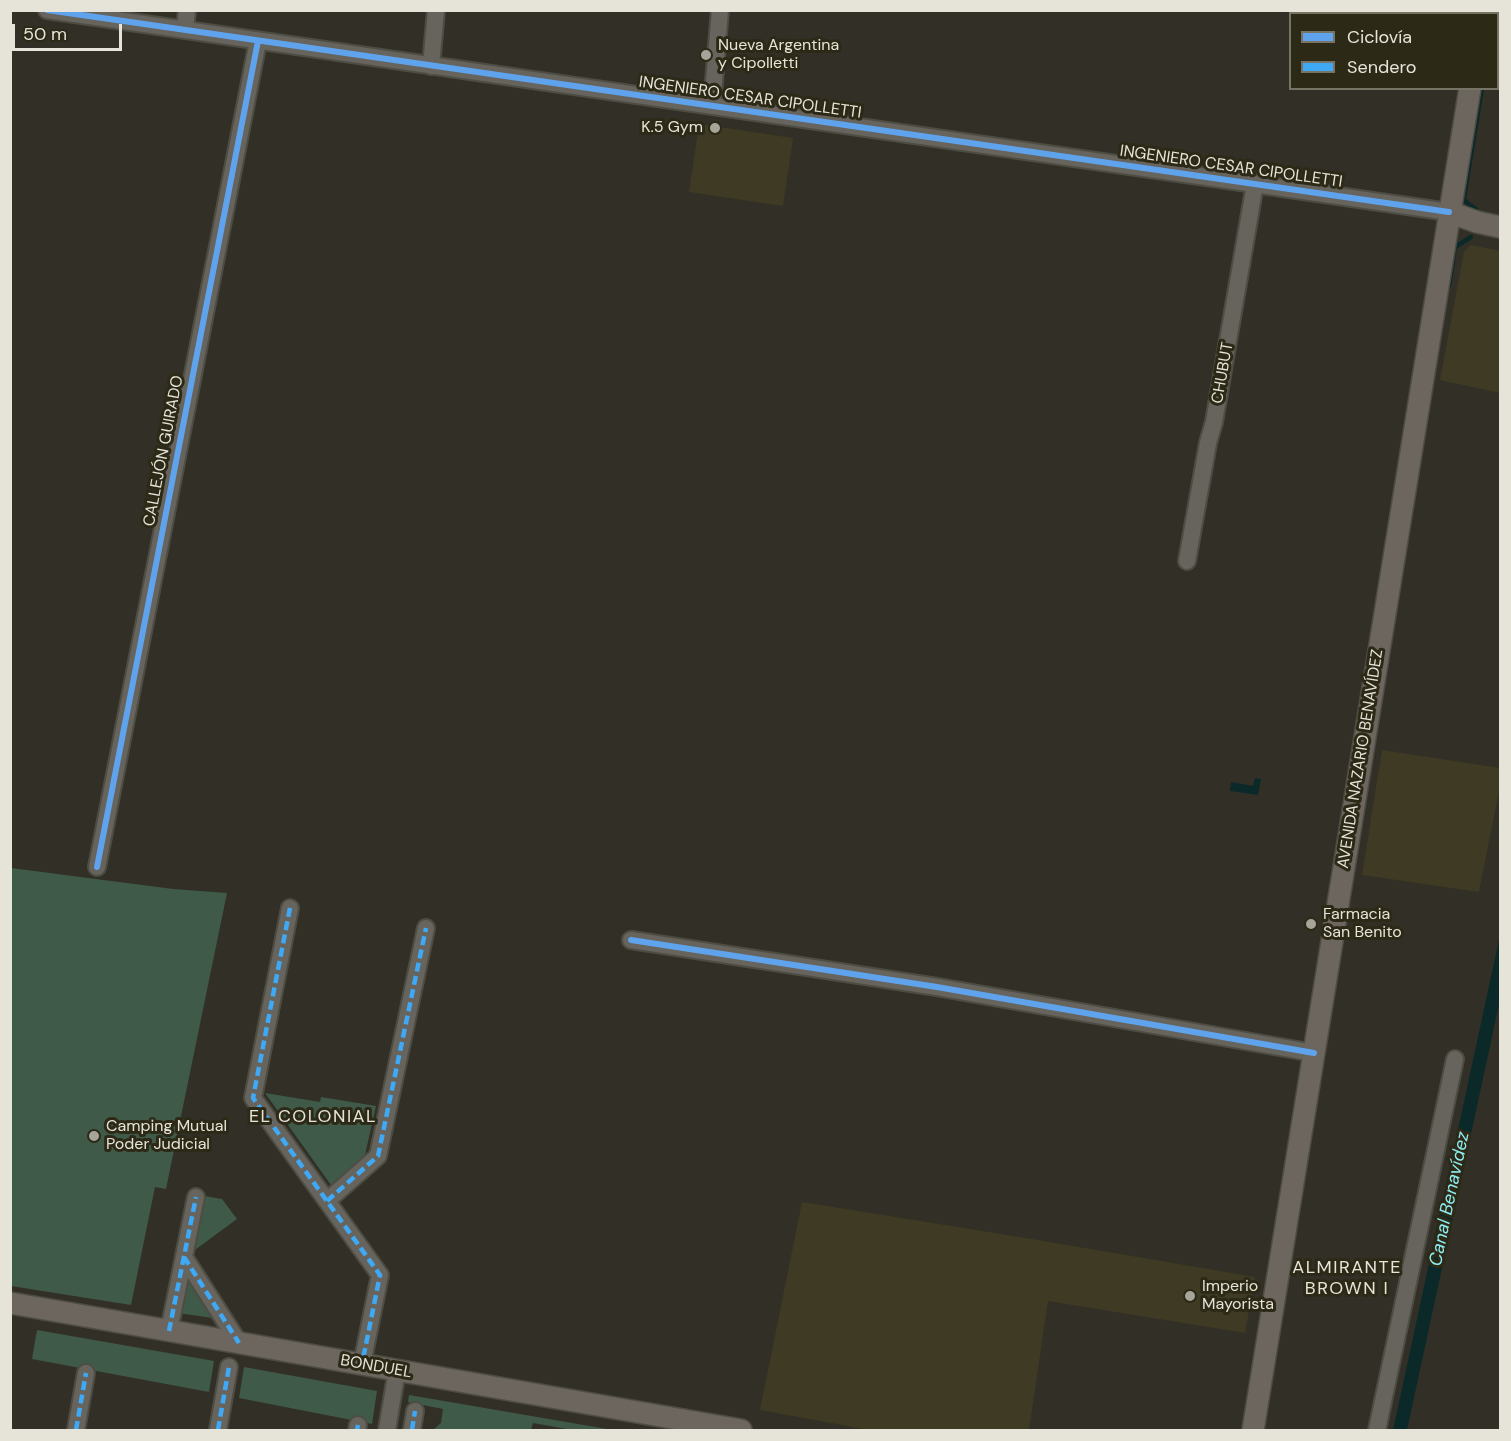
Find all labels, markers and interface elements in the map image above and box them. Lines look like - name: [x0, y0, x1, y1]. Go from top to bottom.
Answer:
- scale bar: [15, 12, 124, 50]
- legend: [1289, 12, 1499, 90]
- text: 50 m: [23, 22, 67, 46]
- text: Ciclovía: [1347, 25, 1412, 49]
- place label: Nueva Argentina y Cipolletti: [718, 36, 839, 74]
- marker: Nueva Argentina y Cipolletti: [699, 48, 713, 62]
- text: Sendero: [1347, 55, 1417, 79]
- street label: INGENIERO CESAR CIPOLLETTI: [637, 73, 863, 123]
- place label: K.5 Gym: [641, 118, 703, 138]
- marker: K.5 Gym: [708, 121, 722, 135]
- street label: INGENIERO CESAR CIPOLLETTI: [1118, 142, 1344, 192]
- street label: CHUBUT: [1208, 341, 1238, 405]
- street label: CALLEJÓN GUIRADO: [140, 374, 188, 528]
- street label: AVENIDA NAZARIO BENAVÍDEZ: [1334, 648, 1388, 870]
- place label: Farmacia San Benito: [1323, 905, 1402, 943]
- marker: Farmacia San Benito: [1304, 917, 1318, 931]
- district label: EL COLONIAL: [249, 1106, 377, 1128]
- place label: Camping Mutual Poder Judicial: [106, 1117, 227, 1155]
- marker: Camping Mutual Poder Judicial: [87, 1129, 101, 1143]
- water label: Canal Benavídez: [1425, 1130, 1475, 1268]
- district label: ALMIRANTE BROWN I: [1292, 1257, 1402, 1300]
- place label: Imperio Mayorista: [1202, 1277, 1274, 1315]
- marker: Imperio Mayorista: [1183, 1289, 1197, 1303]
- street label: BONDUEL: [339, 1351, 413, 1383]

